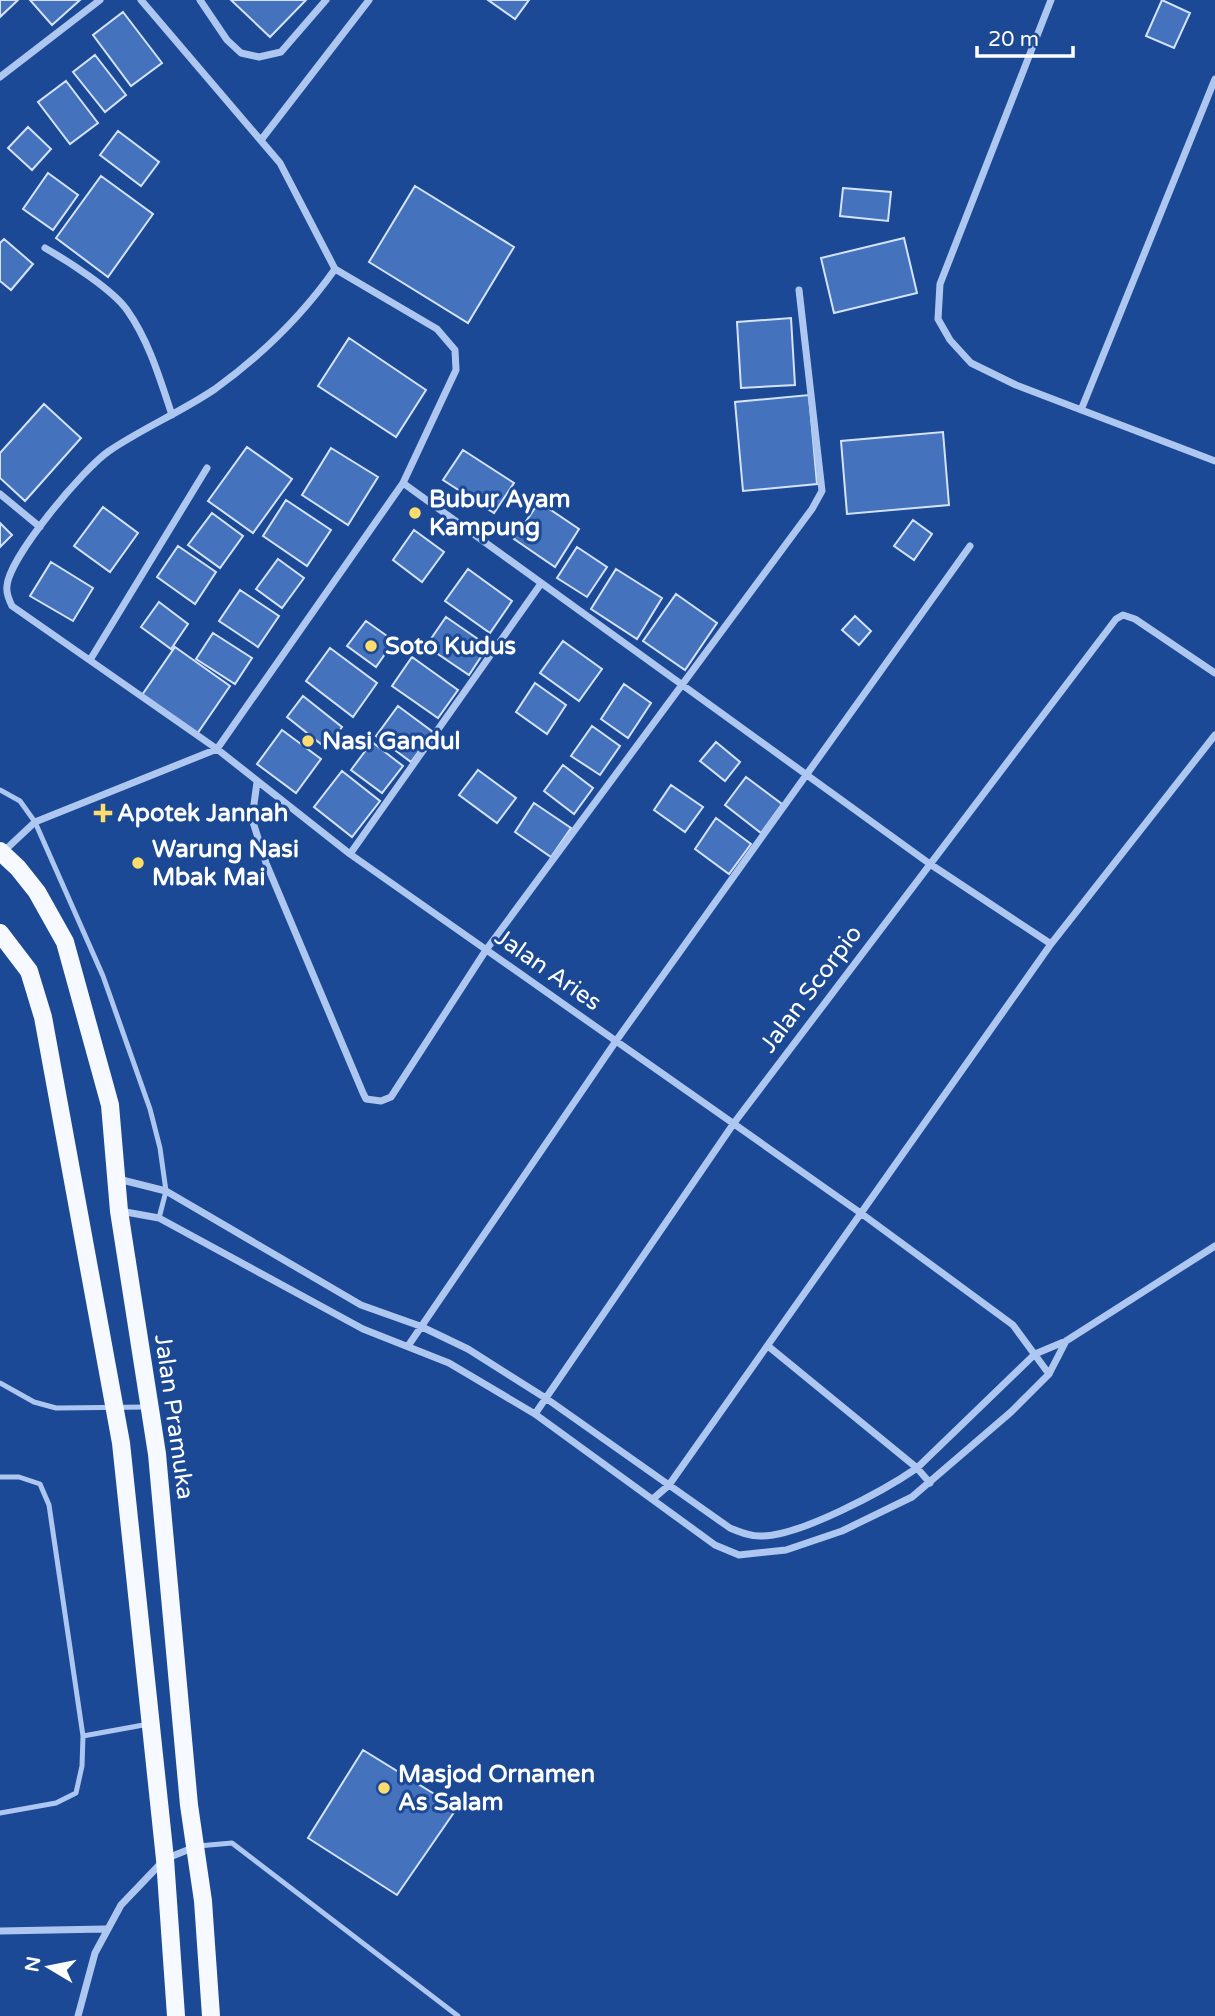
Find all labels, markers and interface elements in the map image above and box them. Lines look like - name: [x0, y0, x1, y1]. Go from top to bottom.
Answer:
- scale bar: [977, 14, 1073, 58]
- text: 20 m: [988, 27, 1039, 52]
- place label: Bubur Ayam Kampung: [429, 485, 571, 542]
- marker: Bubur Ayam Kampung: [407, 505, 423, 521]
- place label: Soto Kudus: [385, 632, 516, 661]
- marker: Soto Kudus: [363, 638, 379, 654]
- place label: Nasi Gandul: [322, 727, 461, 756]
- marker: Nasi Gandul: [300, 733, 316, 749]
- place label: Apotek Jannah: [117, 799, 288, 828]
- marker: Apotek Jannah: [95, 805, 111, 821]
- place label: Warung Nasi Mbak Mai: [152, 835, 299, 892]
- marker: Warung Nasi Mbak Mai: [130, 855, 146, 871]
- street label: Jalan Scorpio: [754, 920, 868, 1058]
- street label: Jalan Aries: [489, 923, 607, 1017]
- street label: Jalan Pramuka: [148, 1333, 200, 1501]
- place label: Masjod Ornamen As Salam: [398, 1760, 595, 1817]
- marker: Masjod Ornamen As Salam: [376, 1780, 392, 1796]
- north arrow: [14, 1932, 84, 2002]
- text: N: [21, 1955, 45, 1974]

